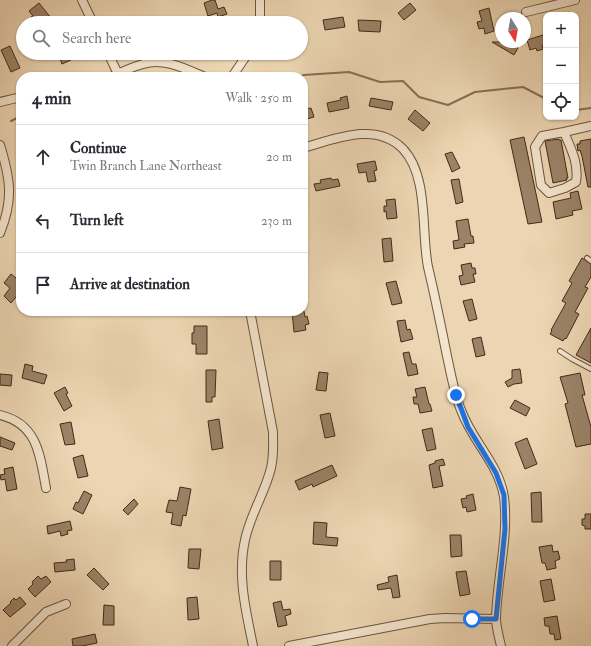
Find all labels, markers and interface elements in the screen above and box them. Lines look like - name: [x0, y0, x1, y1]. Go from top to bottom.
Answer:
- north arrow: [495, 12, 531, 48]
- map controls: [543, 12, 579, 120]
- button: +: [543, 12, 579, 48]
- search box: [16, 16, 308, 60]
- icon: search: [30, 27, 52, 49]
- text: Search here: [62, 29, 131, 48]
- button: −: [543, 48, 579, 84]
- button: locate: [543, 84, 579, 120]
- text: 4 min: [32, 88, 71, 109]
- text: Walk · 250 m: [225, 90, 292, 106]
- text: Continue: [70, 139, 126, 158]
- icon: ahead: [32, 146, 54, 168]
- text: 20 m: [266, 149, 292, 165]
- text: Twin Branch Lane Northeast: [70, 158, 222, 174]
- icon: left: [32, 210, 54, 232]
- text: Turn left: [70, 211, 124, 230]
- text: 230 m: [261, 213, 292, 229]
- icon: arrive: [32, 274, 54, 296]
- text: Arrive at destination: [70, 275, 190, 294]
- route end: [447, 386, 465, 404]
- route start: [463, 610, 481, 628]

